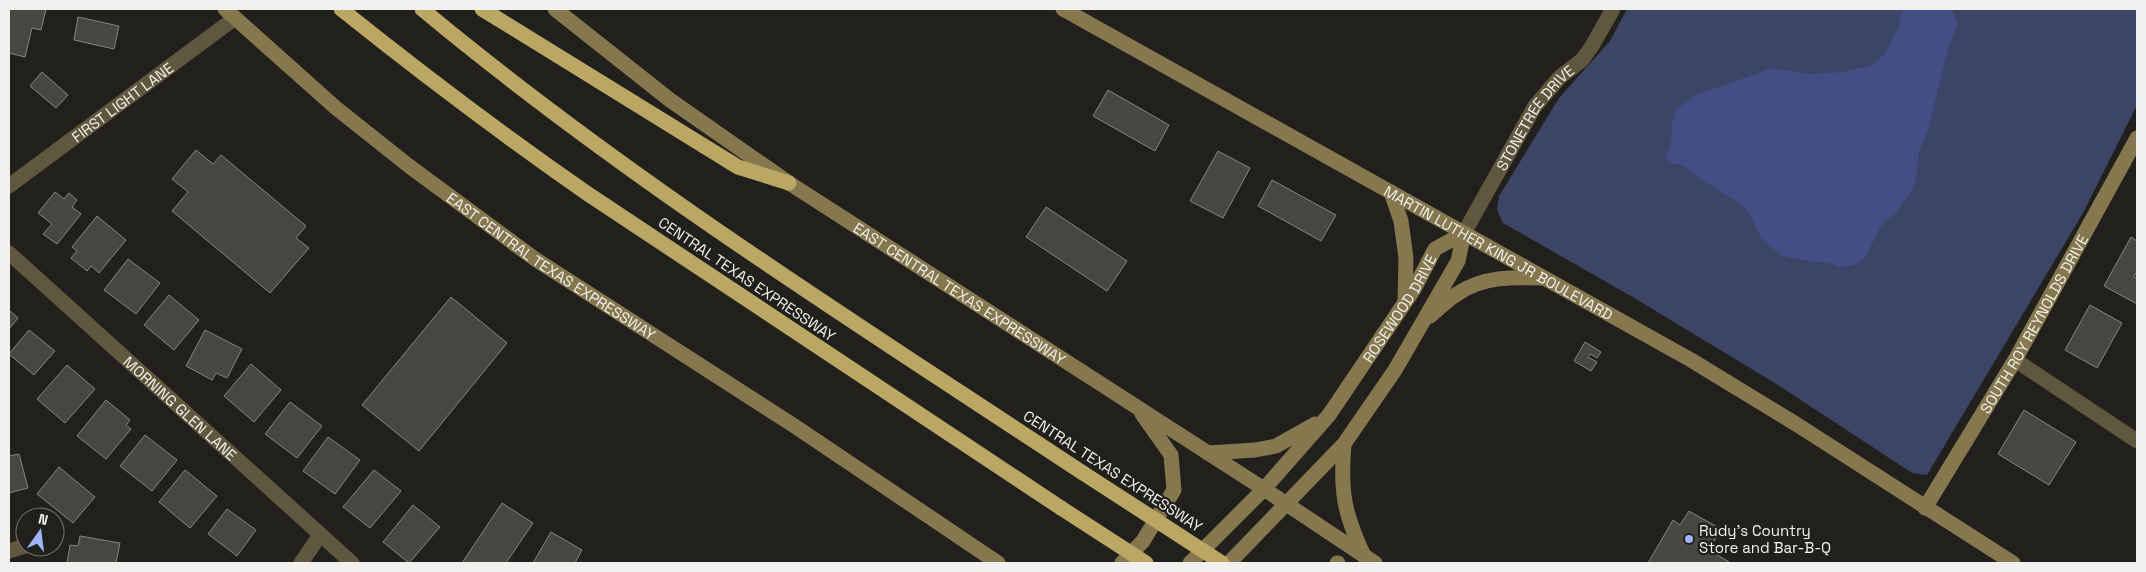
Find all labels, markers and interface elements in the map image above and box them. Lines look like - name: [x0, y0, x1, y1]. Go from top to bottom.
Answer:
- street label: FIRST LIGHT LANE: [67, 58, 177, 146]
- street label: STONETREE DRIVE: [1491, 60, 1578, 174]
- street label: MARTIN LUTHER KING JR BOULEVARD: [1381, 181, 1616, 324]
- street label: EAST CENTRAL TEXAS EXPRESSWAY: [443, 188, 659, 344]
- street label: CENTRAL TEXAS EXPRESSWAY: [655, 212, 839, 346]
- street label: EAST CENTRAL TEXAS EXPRESSWAY: [850, 218, 1070, 368]
- street label: SOUTH ROY REYNOLDS DRIVE: [1975, 231, 2092, 417]
- street label: ROSEWOOD DRIVE: [1358, 251, 1440, 366]
- street label: MORNING GLEN LANE: [120, 352, 241, 464]
- street label: CENTRAL TEXAS EXPRESSWAY: [1020, 406, 1206, 536]
- north arrow: [15, 507, 65, 557]
- text: N: [36, 510, 50, 529]
- place label: Rudy's Country Store and Bar-B-Q: [1699, 521, 1831, 557]
- marker: Rudy's Country Store and Bar-B-Q: [1683, 533, 1695, 545]

